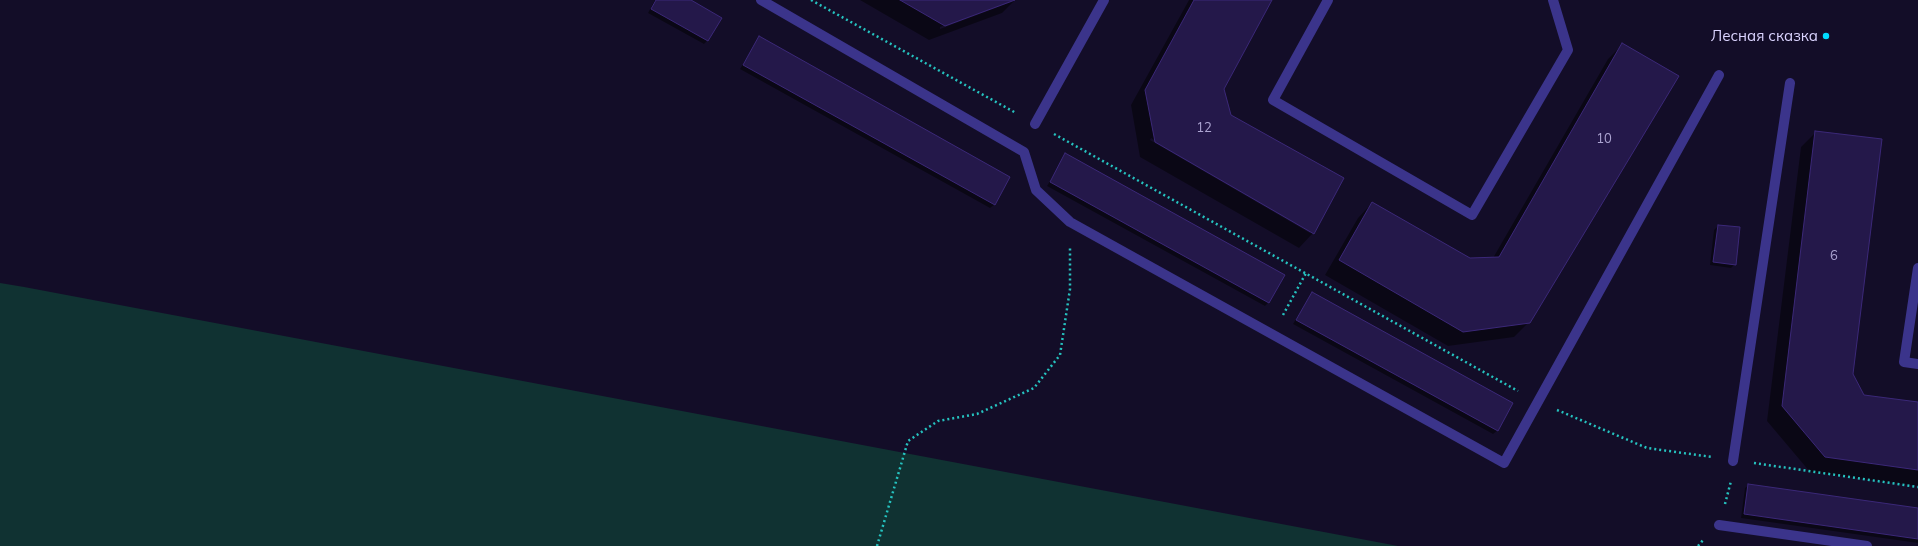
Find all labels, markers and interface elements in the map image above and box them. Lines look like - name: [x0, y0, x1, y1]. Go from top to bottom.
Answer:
- place label: Лесная сказка: [1711, 27, 1818, 45]
- marker: Лесная сказка: [1821, 31, 1831, 41]
- house number: 12: [1196, 120, 1212, 136]
- house number: 10: [1596, 131, 1612, 147]
- house number: 6: [1830, 248, 1838, 264]

